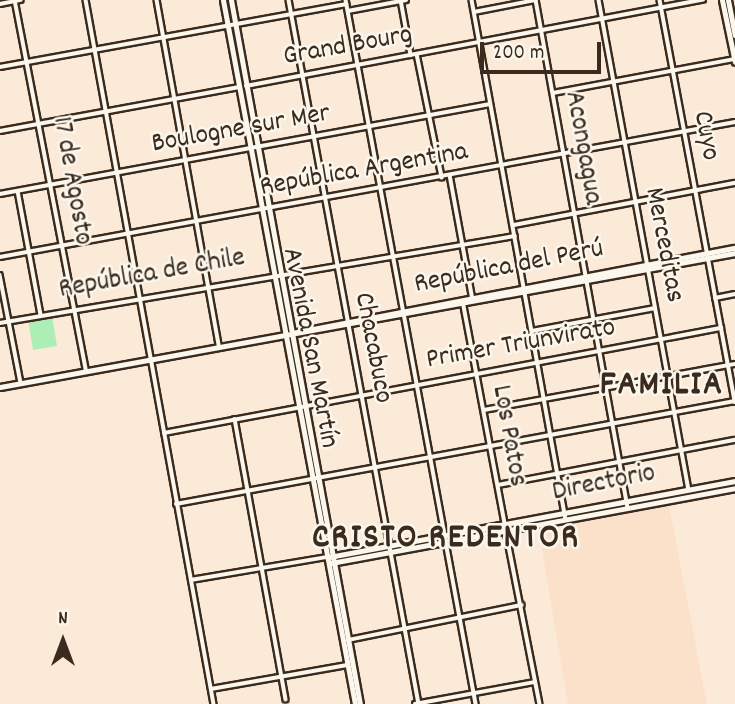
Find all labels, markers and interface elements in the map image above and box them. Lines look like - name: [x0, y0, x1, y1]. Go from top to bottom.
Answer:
- street label: Grand Bourg: [281, 19, 415, 75]
- scale bar: [483, 28, 604, 72]
- text: 200 m: [493, 39, 544, 69]
- street label: Acongagua: [555, 89, 609, 207]
- street label: Boulogne sur Mer: [149, 98, 333, 162]
- street label: Cuyo: [684, 108, 726, 164]
- street label: 17 de Agosto: [43, 114, 99, 248]
- street label: República Argentina: [257, 136, 471, 206]
- street label: Merceditas: [635, 185, 691, 305]
- street label: República del Perú: [412, 233, 606, 303]
- street label: República de Chile: [56, 242, 248, 308]
- street label: Avenida San Martín: [273, 245, 345, 451]
- street label: Chacabuco: [345, 290, 399, 406]
- street label: Primer Triunvirato: [424, 312, 618, 378]
- district label: FAMILIA: [601, 365, 723, 407]
- street label: Los Patos: [483, 383, 533, 489]
- street label: Directorio: [550, 458, 658, 510]
- district label: CRISTO REDENTOR: [314, 518, 578, 560]
- north arrow: [28, 606, 98, 676]
- text: N: [58, 606, 68, 633]

